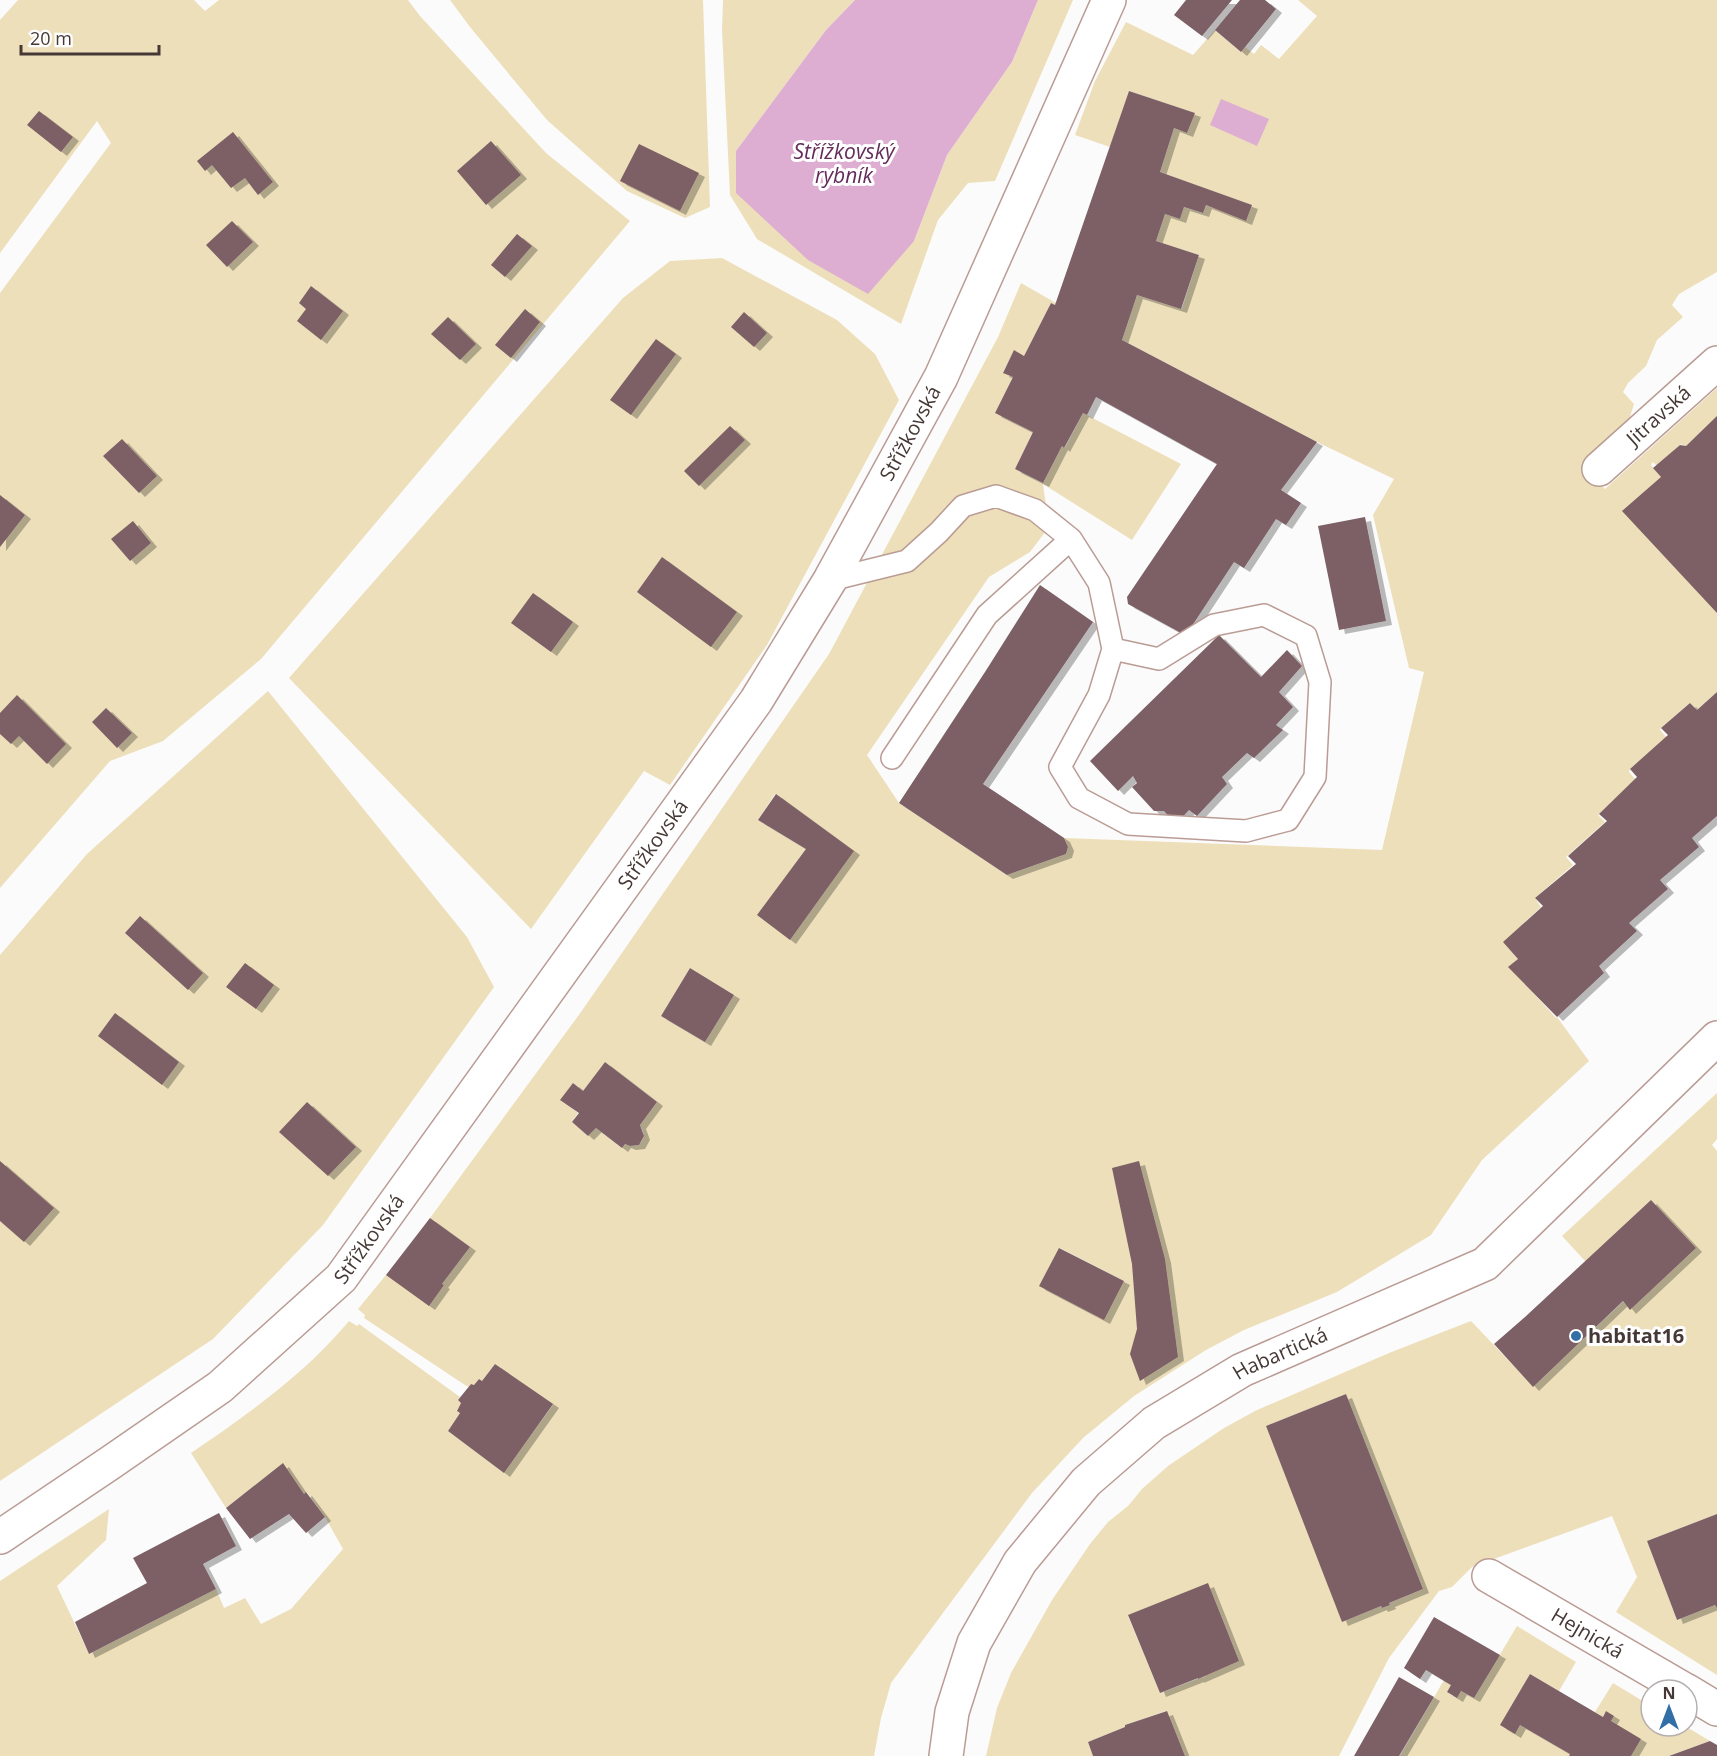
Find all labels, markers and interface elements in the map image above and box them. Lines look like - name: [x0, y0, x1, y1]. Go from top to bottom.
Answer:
- scale bar: [21, 18, 159, 56]
- text: 20 m: [30, 26, 72, 50]
- water label: Střížkovský rybník: [793, 137, 896, 189]
- street label: Jitravská: [1619, 379, 1696, 453]
- street label: Střížkovská: [873, 381, 947, 485]
- street label: Střížkovská: [611, 794, 694, 895]
- street label: Střížkovská: [327, 1189, 410, 1289]
- street label: Habartická: [1227, 1320, 1332, 1386]
- place label: habitat16: [1588, 1322, 1684, 1349]
- marker: habitat16: [1569, 1329, 1583, 1343]
- street label: Hejnická: [1547, 1601, 1629, 1665]
- north arrow: [1639, 1678, 1699, 1738]
- text: N: [1662, 1682, 1676, 1704]

